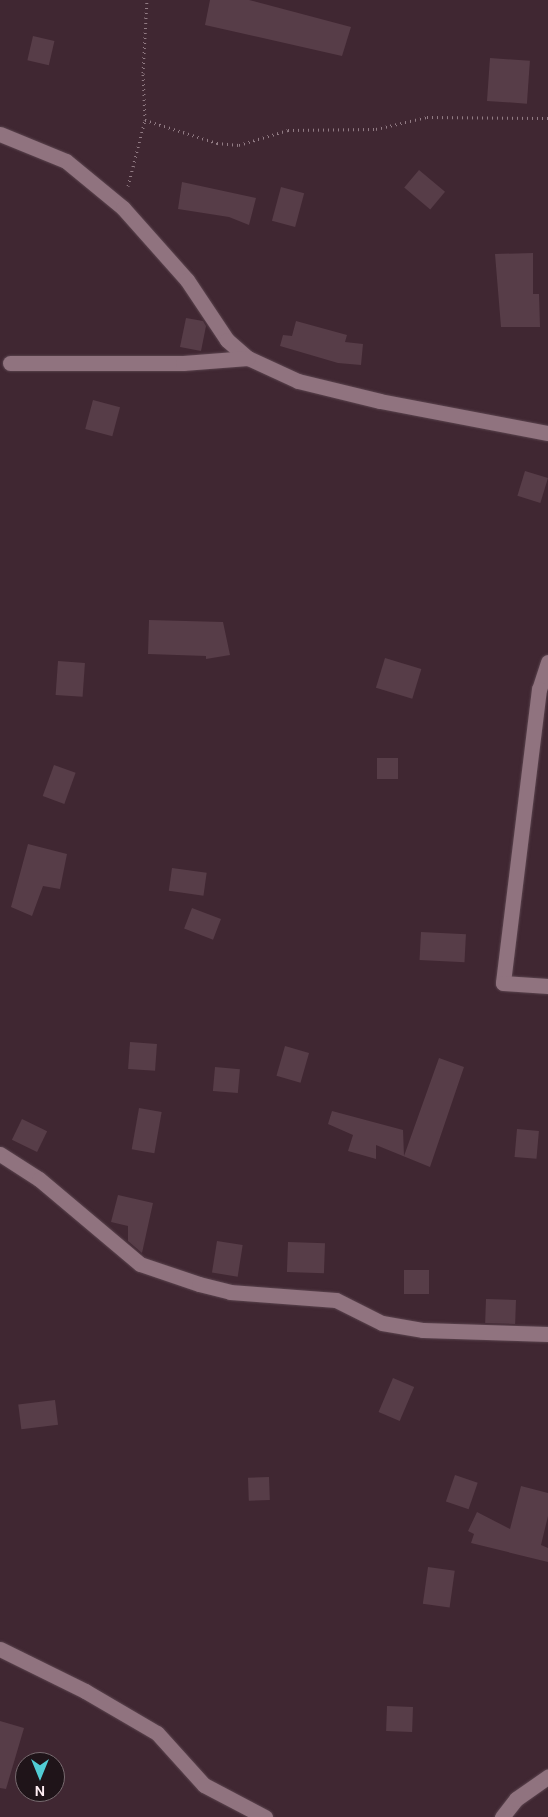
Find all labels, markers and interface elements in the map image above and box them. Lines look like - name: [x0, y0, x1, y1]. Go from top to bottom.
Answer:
- north arrow: [15, 1752, 65, 1802]
- text: N: [35, 1782, 45, 1800]

